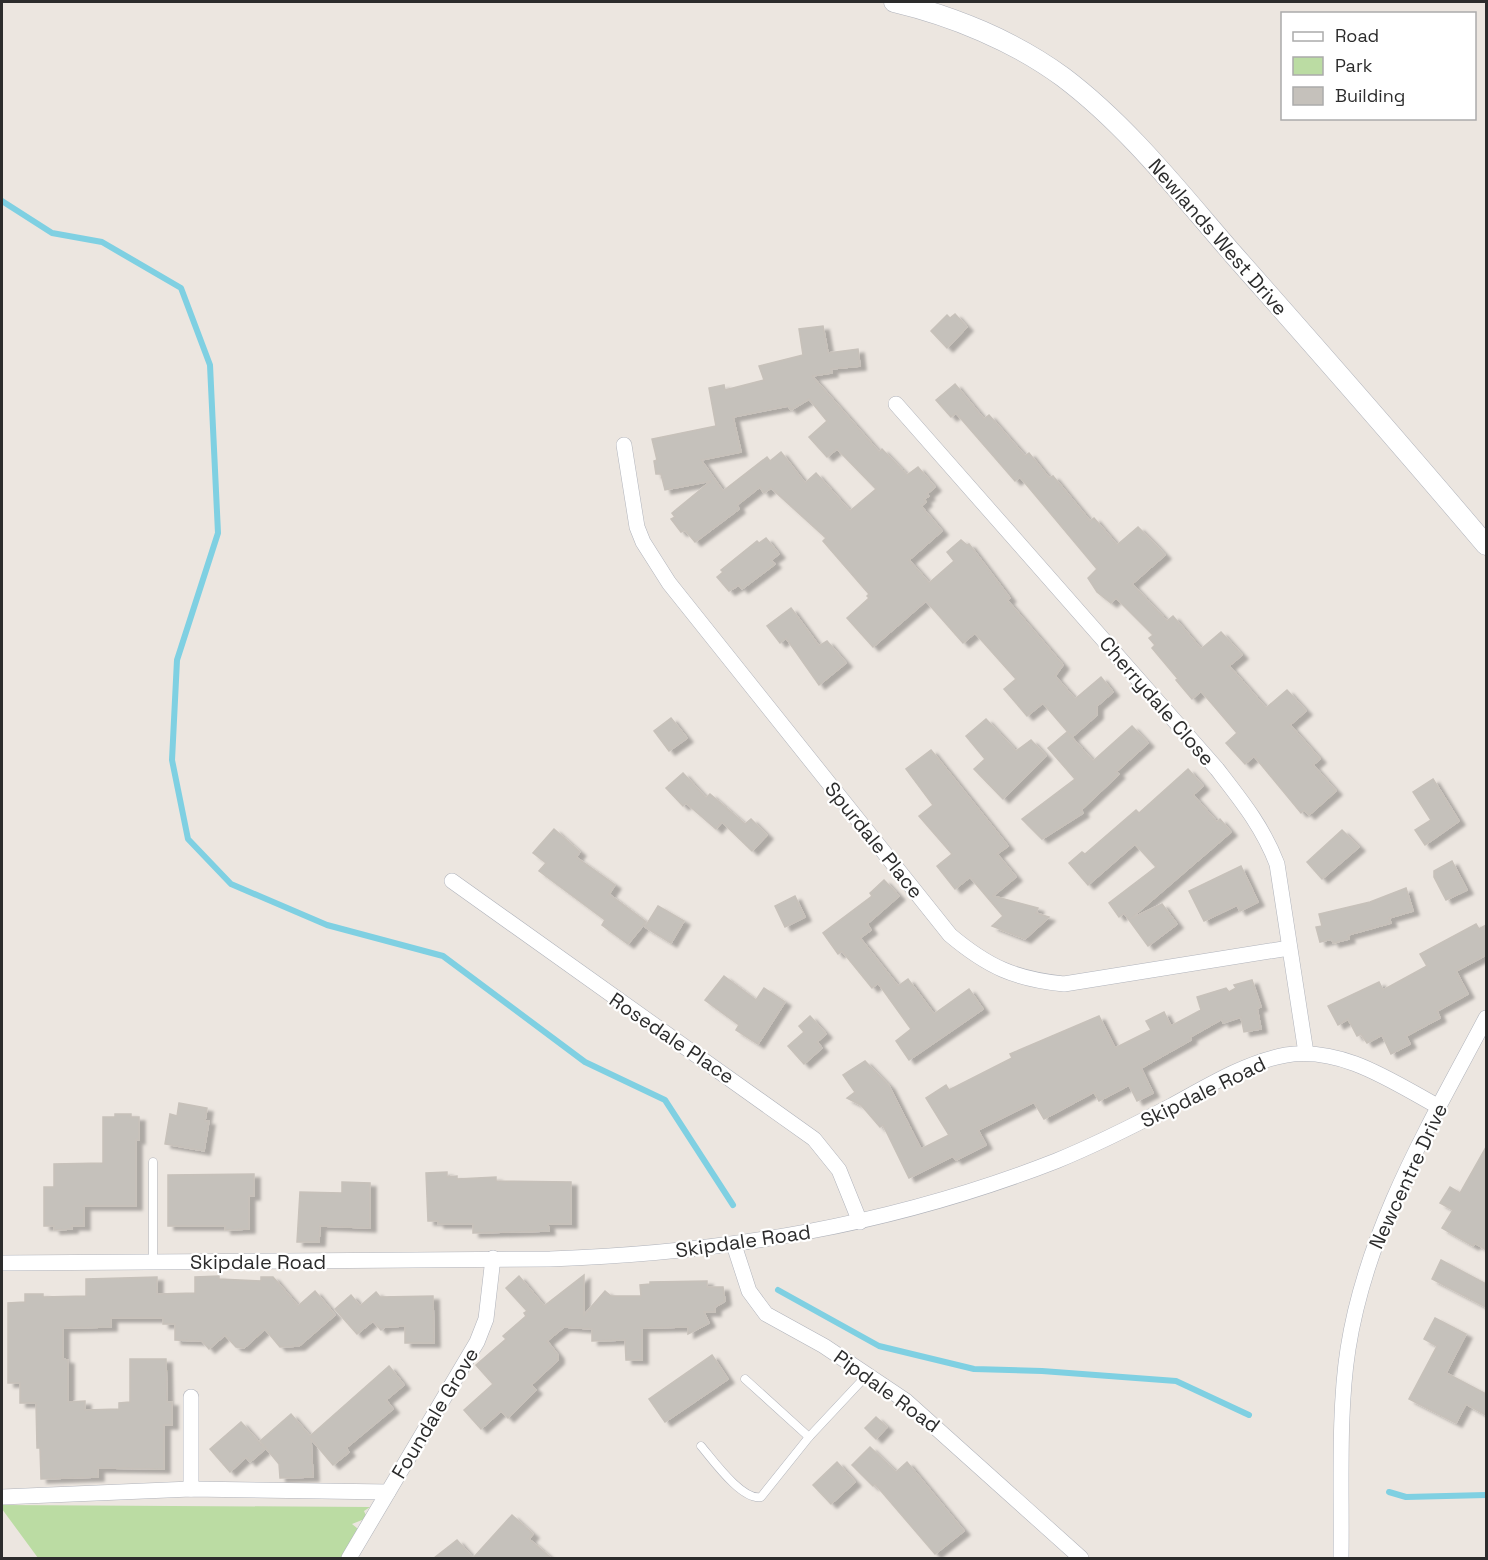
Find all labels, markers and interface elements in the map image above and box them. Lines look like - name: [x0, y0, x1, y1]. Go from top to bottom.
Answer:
- legend: [1281, 12, 1476, 120]
- text: Road: [1335, 24, 1379, 47]
- text: Park: [1335, 54, 1373, 77]
- text: Building: [1335, 84, 1405, 107]
- street label: Newlands West Drive: [1143, 153, 1293, 321]
- street label: Cherrydale Close: [1094, 631, 1220, 771]
- street label: Spurdale Place: [819, 776, 929, 904]
- street label: Rosedale Place: [604, 987, 740, 1089]
- street label: Skipdale Road: [1136, 1050, 1270, 1134]
- street label: Newcentre Drive: [1363, 1099, 1453, 1253]
- street label: Skipdale Road: [674, 1219, 812, 1263]
- street label: Skipdale Road: [190, 1249, 326, 1275]
- street label: Foundale Grove: [386, 1343, 484, 1483]
- street label: Pipdale Road: [829, 1344, 945, 1438]

